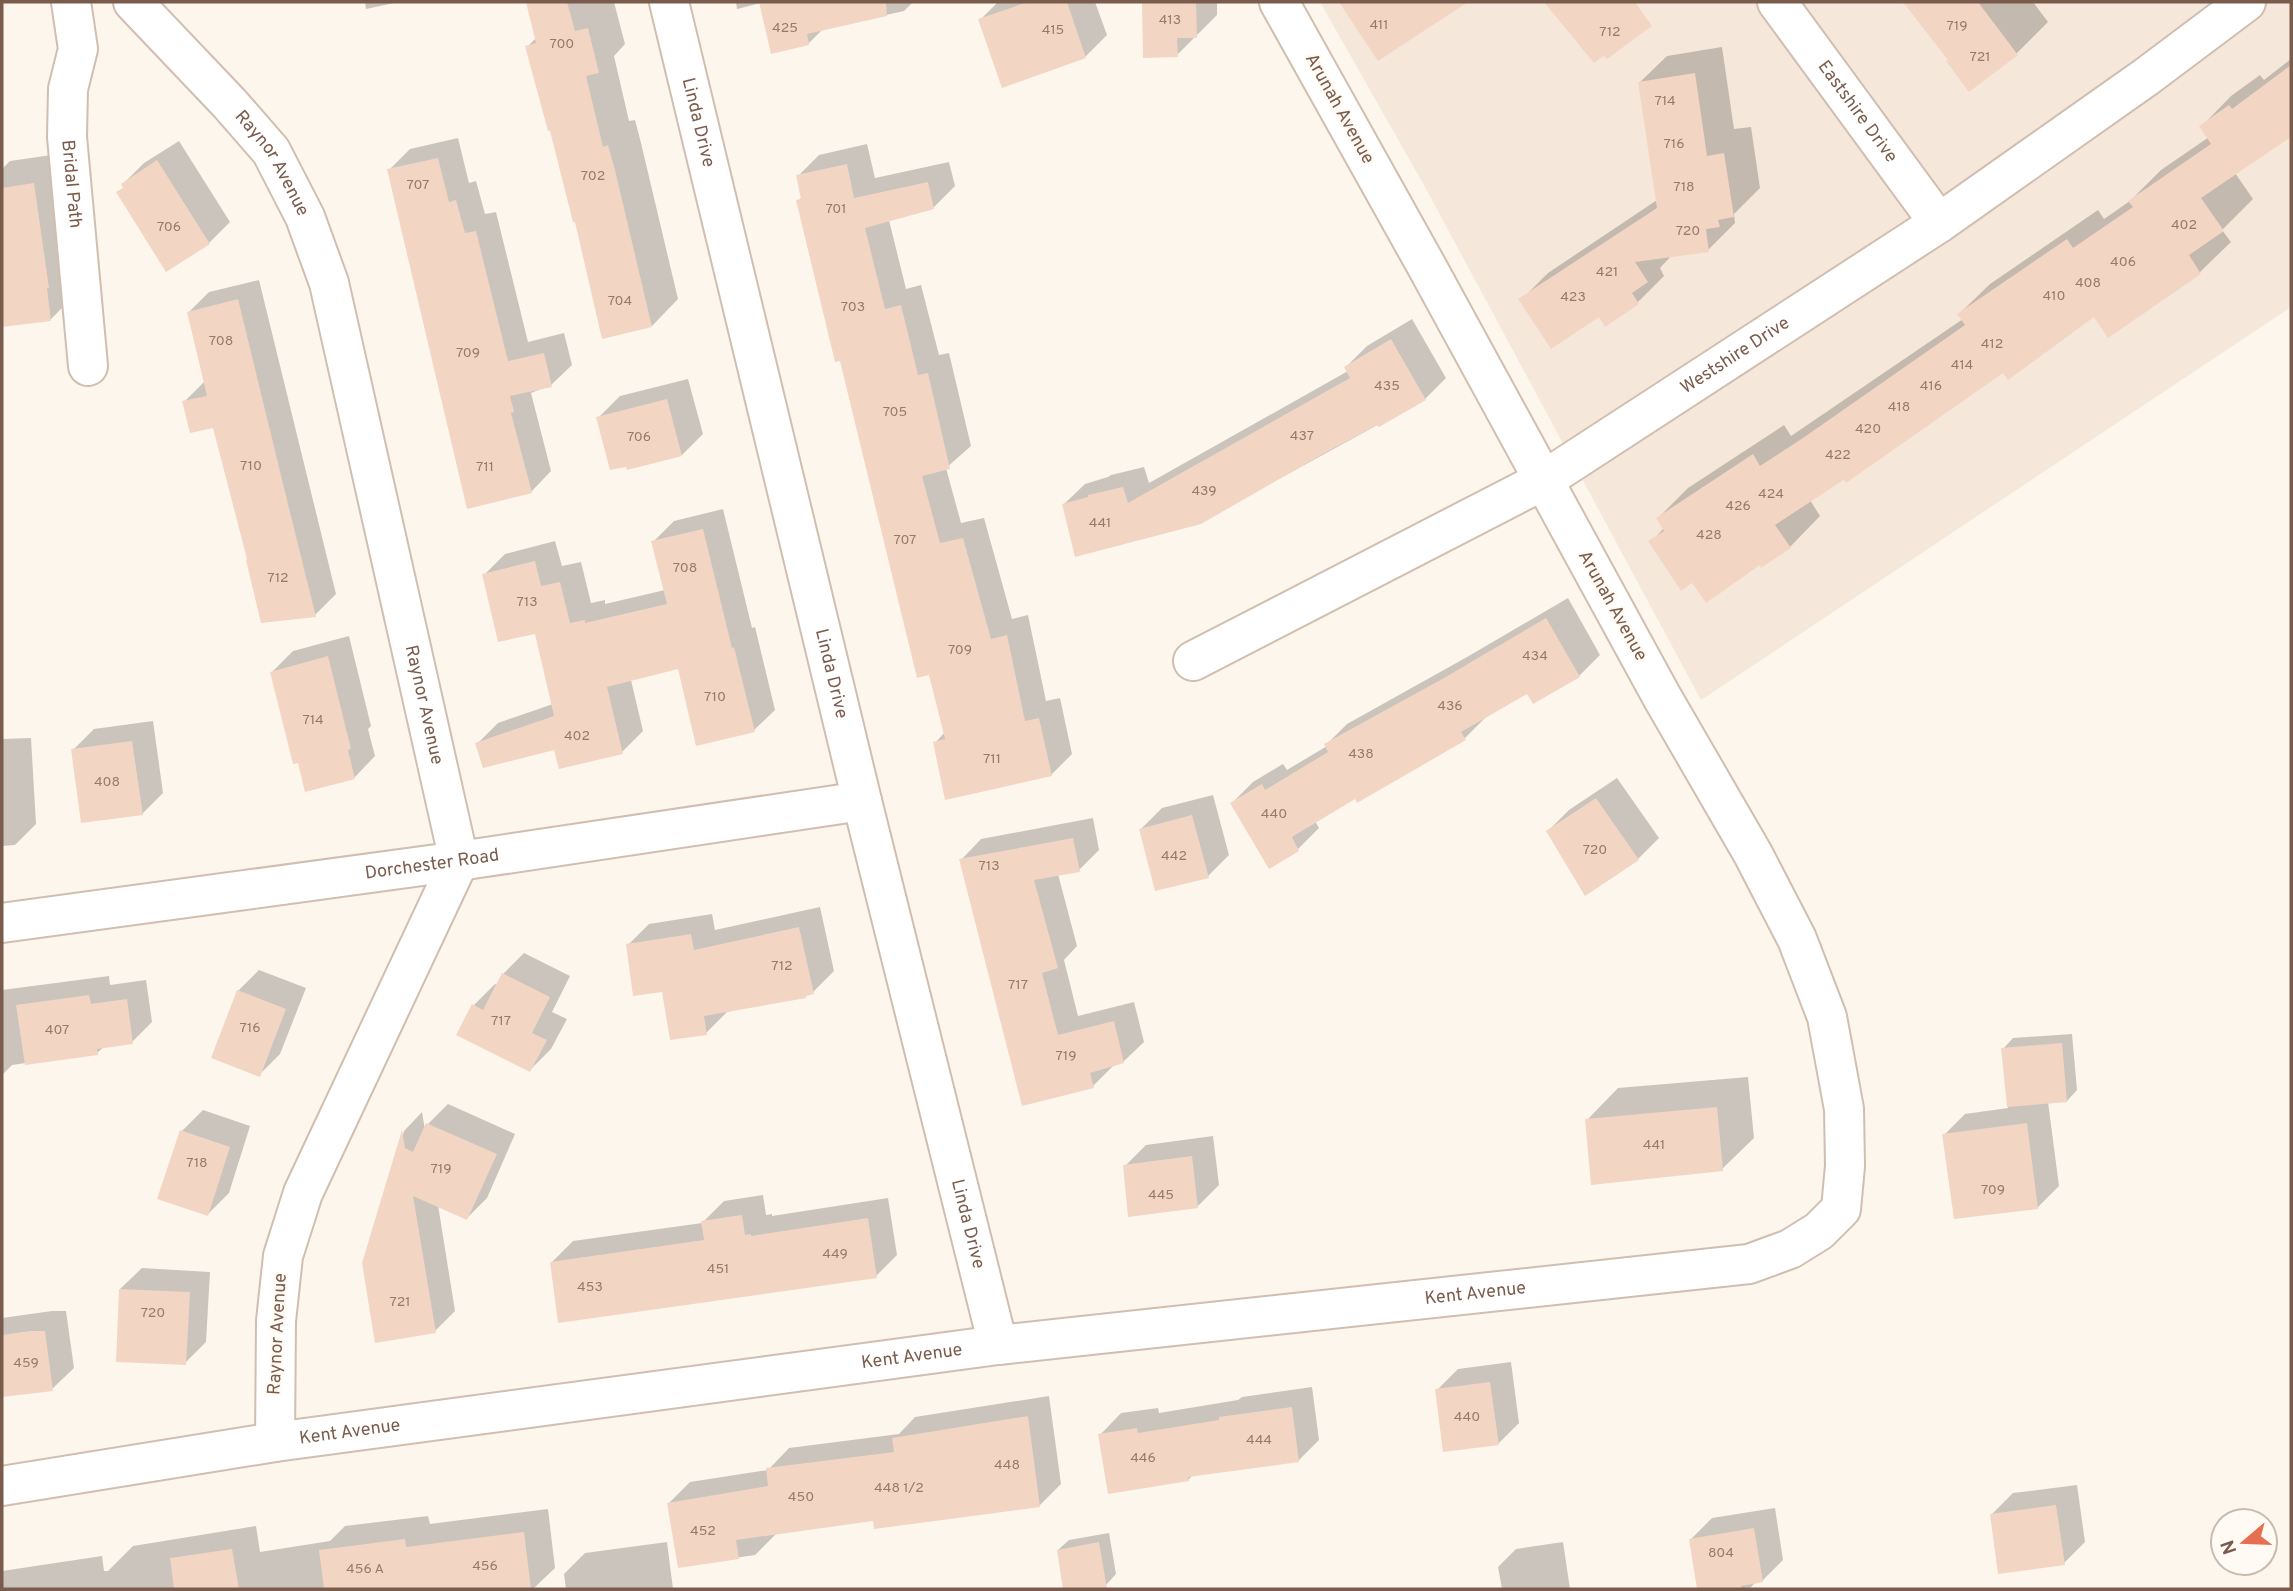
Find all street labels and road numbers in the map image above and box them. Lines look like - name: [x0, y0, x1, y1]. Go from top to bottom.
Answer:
- street label: Arunah Avenue: [1299, 50, 1379, 168]
- street label: Eastshire Drive: [1812, 56, 1903, 167]
- street label: Linda Drive: [676, 75, 720, 170]
- street label: Raynor Avenue: [229, 106, 314, 220]
- street label: Bridal Path: [56, 139, 87, 229]
- street label: Westshire Drive: [1676, 312, 1794, 399]
- street label: Arunah Avenue: [1572, 547, 1652, 665]
- street label: Linda Drive: [809, 626, 853, 721]
- street label: Raynor Avenue: [399, 643, 448, 767]
- street label: Dorchester Road: [363, 844, 501, 885]
- street label: Linda Drive: [945, 1177, 990, 1271]
- street label: Raynor Avenue: [263, 1272, 293, 1396]
- street label: Kent Avenue: [1423, 1277, 1527, 1310]
- street label: Kent Avenue: [860, 1338, 964, 1375]
- street label: Kent Avenue: [298, 1414, 402, 1450]

